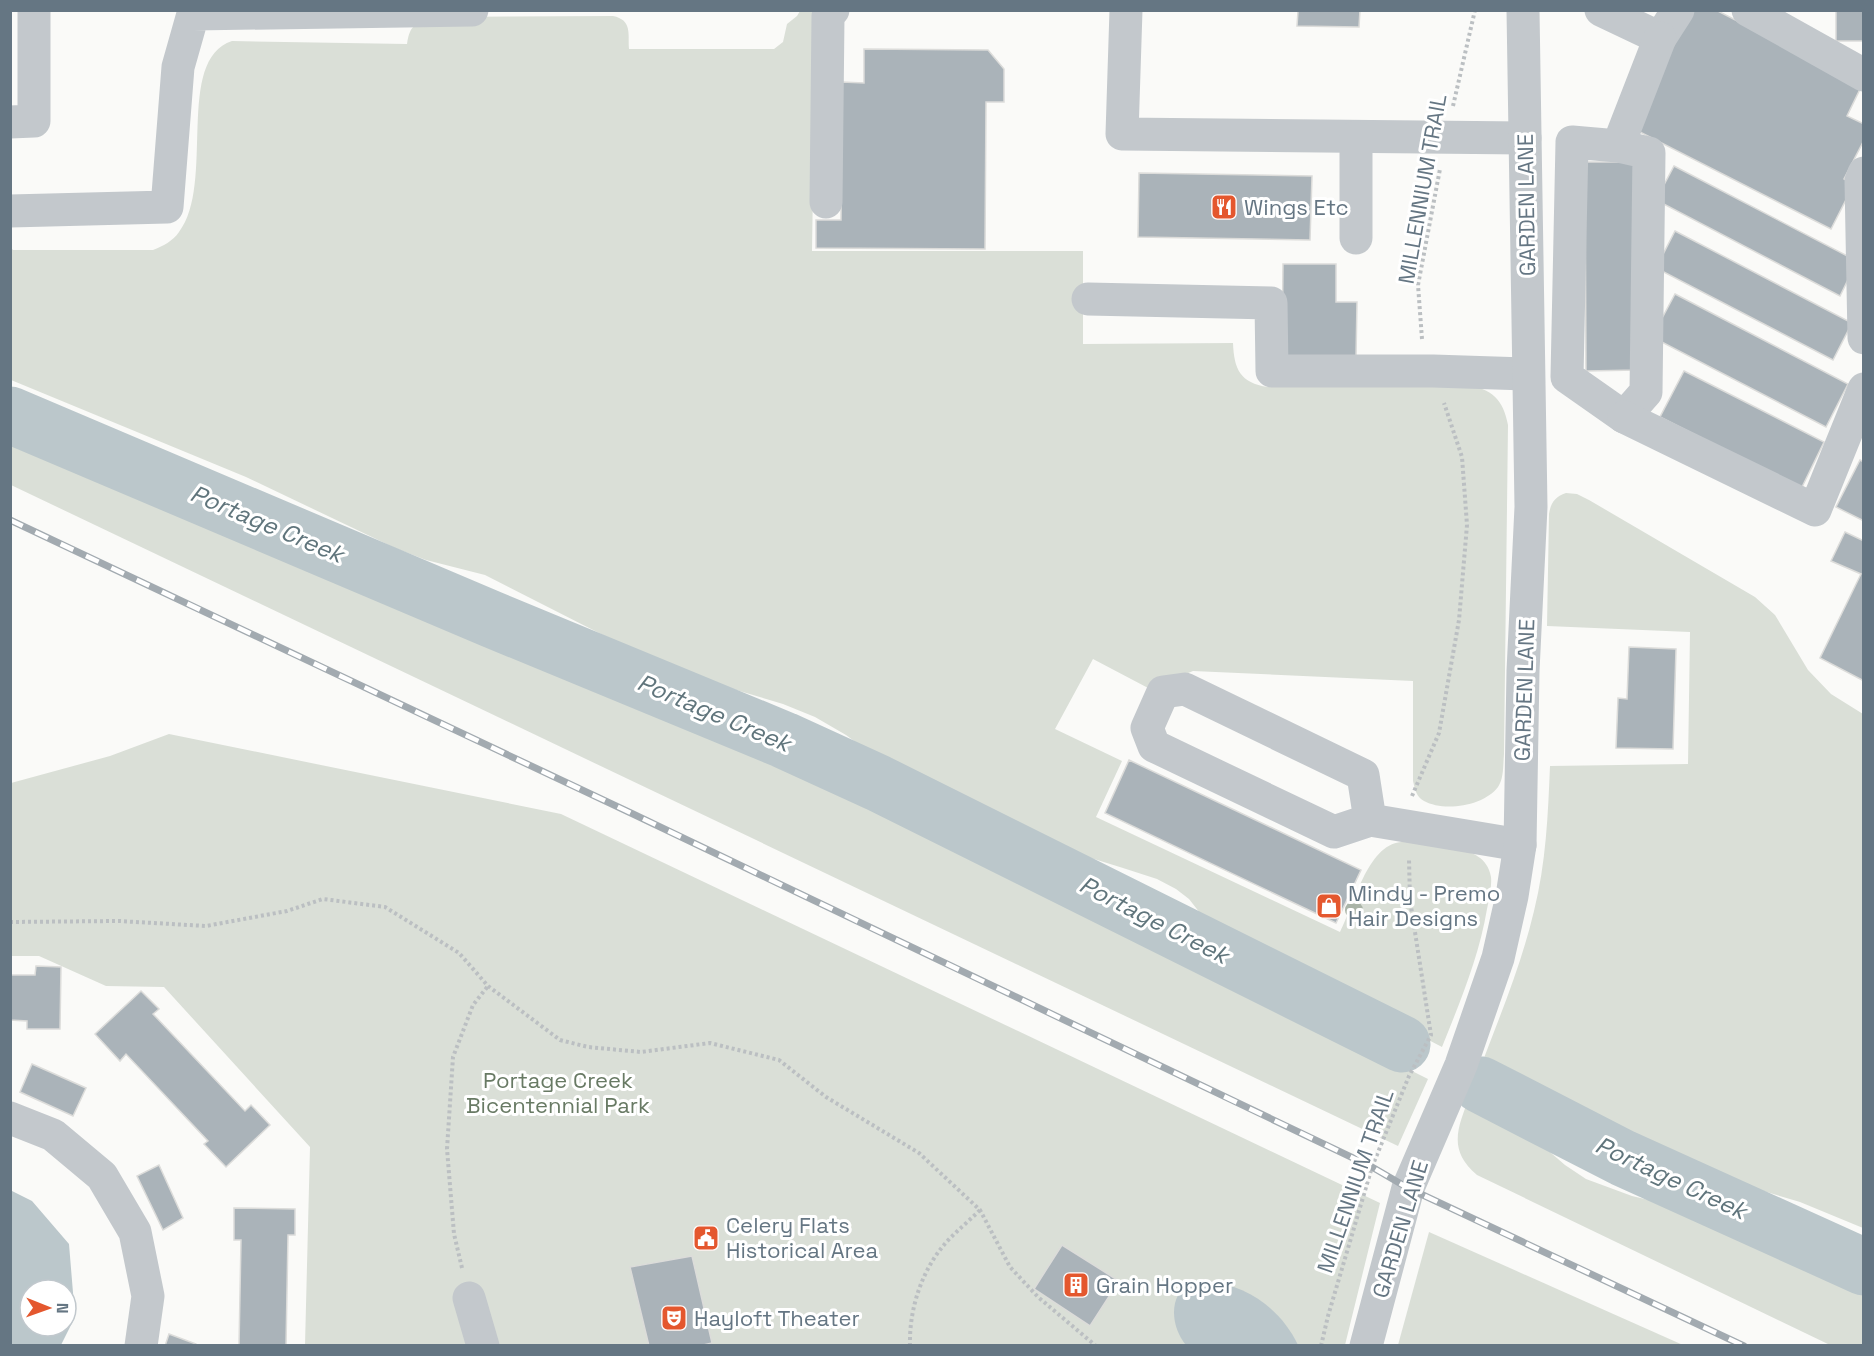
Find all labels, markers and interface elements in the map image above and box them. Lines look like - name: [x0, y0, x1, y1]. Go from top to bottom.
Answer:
- street label: MILLENNIUM TRAIL: [1392, 92, 1452, 286]
- street label: GARDEN LANE: [1511, 134, 1541, 276]
- restaurant icon: Wings Etc: [1209, 192, 1239, 222]
- place label: Wings Etc: [1244, 193, 1349, 221]
- water label: Portage Creek: [186, 477, 351, 571]
- street label: GARDEN LANE: [1508, 618, 1540, 762]
- water label: Portage Creek: [633, 666, 798, 760]
- water label: Portage Creek: [1074, 869, 1237, 972]
- place label: Mindy - Premo Hair Designs: [1348, 879, 1500, 932]
- shop icon: Mindy - Premo Hair Designs: [1314, 891, 1344, 921]
- park label: Portage Creek Bicentennial Park: [466, 1066, 650, 1119]
- street label: MILLENNIUM TRAIL: [1310, 1086, 1400, 1276]
- water label: Portage Creek: [1591, 1129, 1755, 1227]
- street label: GARDEN LANE: [1366, 1157, 1434, 1301]
- place label: Celery Flats Historical Area: [726, 1211, 879, 1264]
- public building icon: Celery Flats Historical Area: [691, 1223, 721, 1253]
- building icon: Grain Hopper: [1061, 1270, 1091, 1300]
- place label: Grain Hopper: [1096, 1271, 1233, 1299]
- north arrow: [18, 1278, 78, 1338]
- text: N: [52, 1303, 73, 1314]
- theatre icon: Hayloft Theater: [659, 1303, 689, 1333]
- place label: Hayloft Theater: [694, 1304, 860, 1332]

